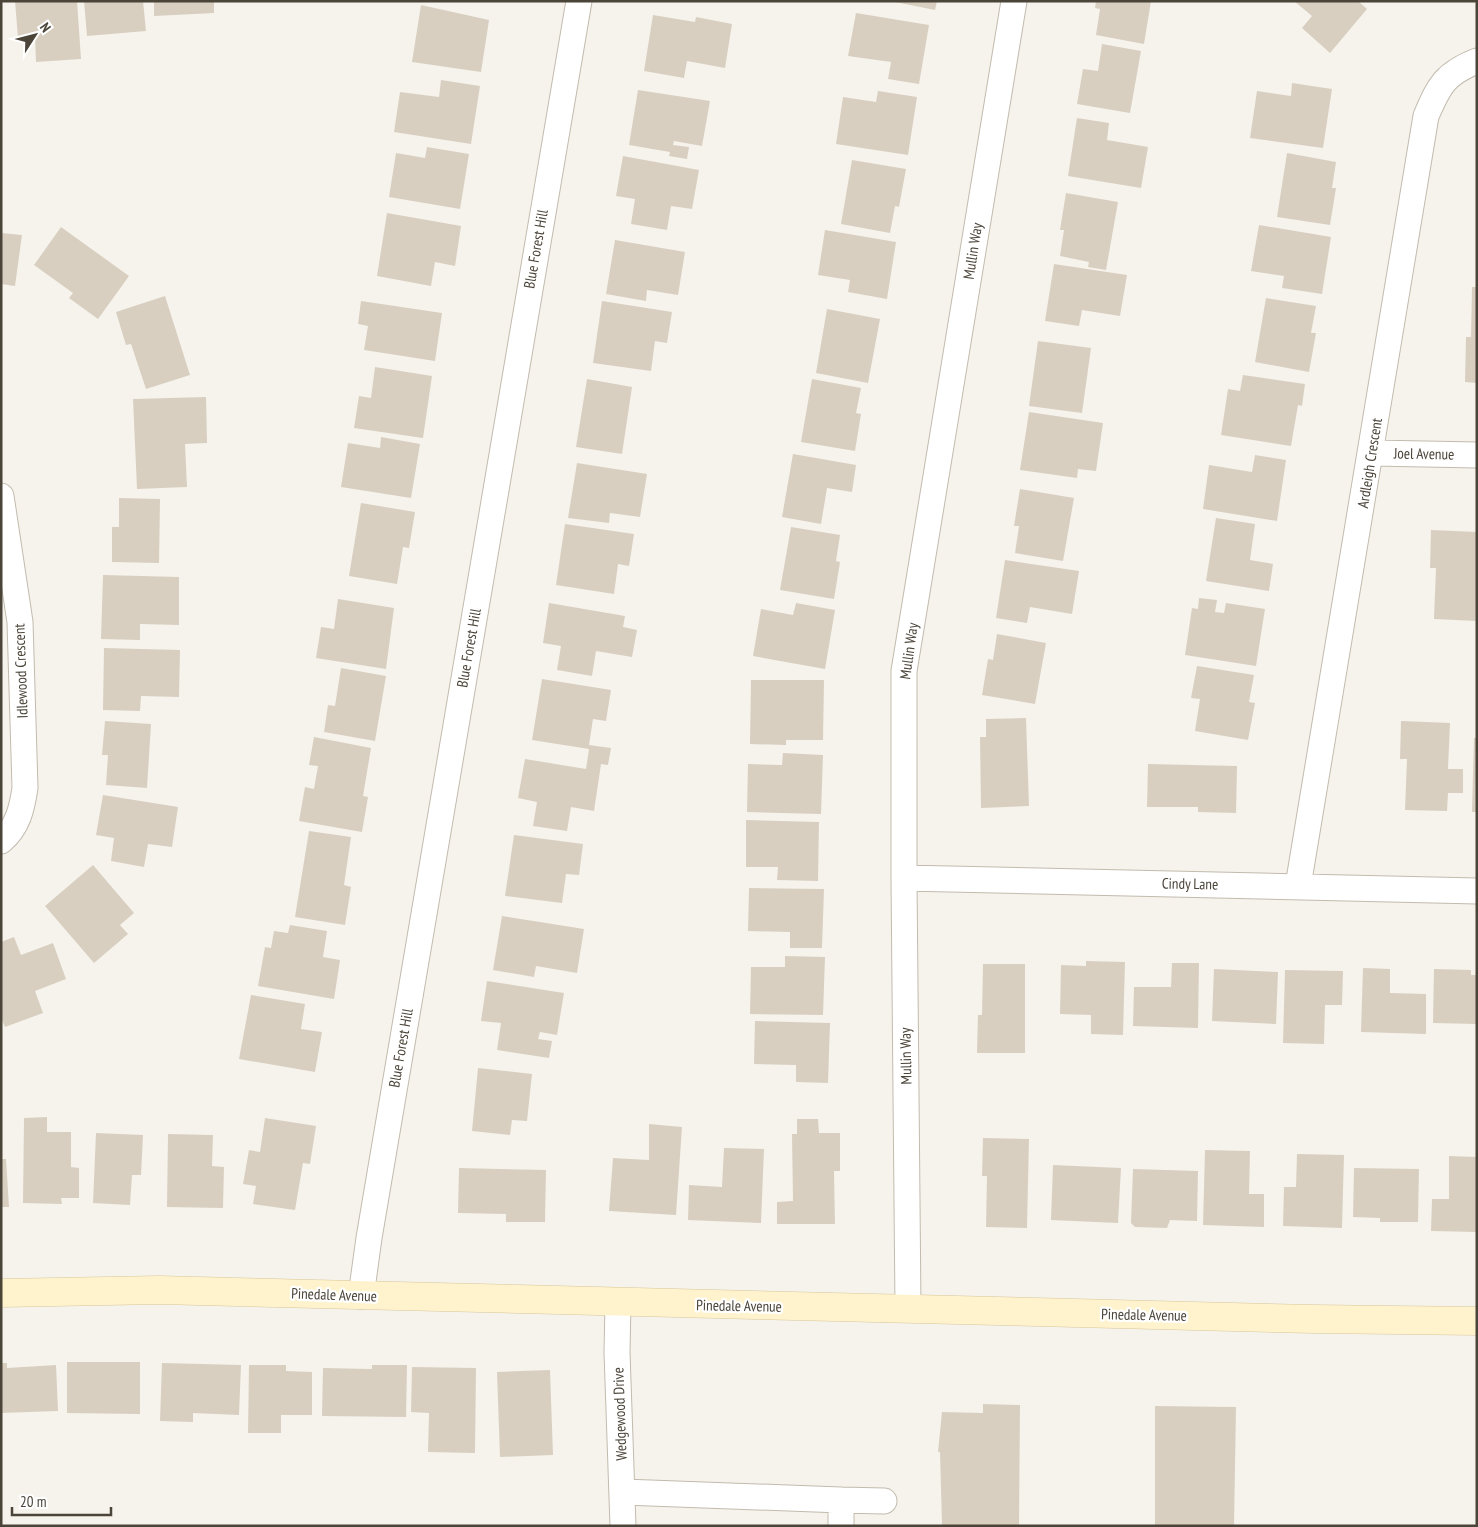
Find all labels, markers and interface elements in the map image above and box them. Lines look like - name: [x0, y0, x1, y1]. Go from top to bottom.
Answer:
- north arrow: [10, 10, 60, 60]
- text: N: [36, 19, 55, 36]
- street label: Blue Forest Hill: [519, 207, 552, 290]
- street label: Mullin Way: [959, 221, 986, 281]
- street label: Ardleigh Crescent: [1353, 417, 1386, 509]
- street label: Joel Avenue: [1393, 443, 1454, 464]
- street label: Blue Forest Hill: [452, 606, 485, 689]
- street label: Mullin Way: [895, 621, 922, 680]
- street label: Idlewood Crescent: [9, 623, 32, 719]
- street label: Cindy Lane: [1162, 874, 1218, 893]
- street label: Blue Forest Hill: [384, 1006, 417, 1089]
- street label: Mullin Way: [895, 1027, 915, 1085]
- street label: Pinedale Avenue: [291, 1284, 377, 1305]
- street label: Pinedale Avenue: [696, 1295, 782, 1316]
- street label: Pinedale Avenue: [1101, 1304, 1187, 1325]
- street label: Wedgewood Drive: [608, 1367, 631, 1461]
- scale bar: [12, 1484, 111, 1516]
- text: 20 m: [20, 1492, 46, 1511]

